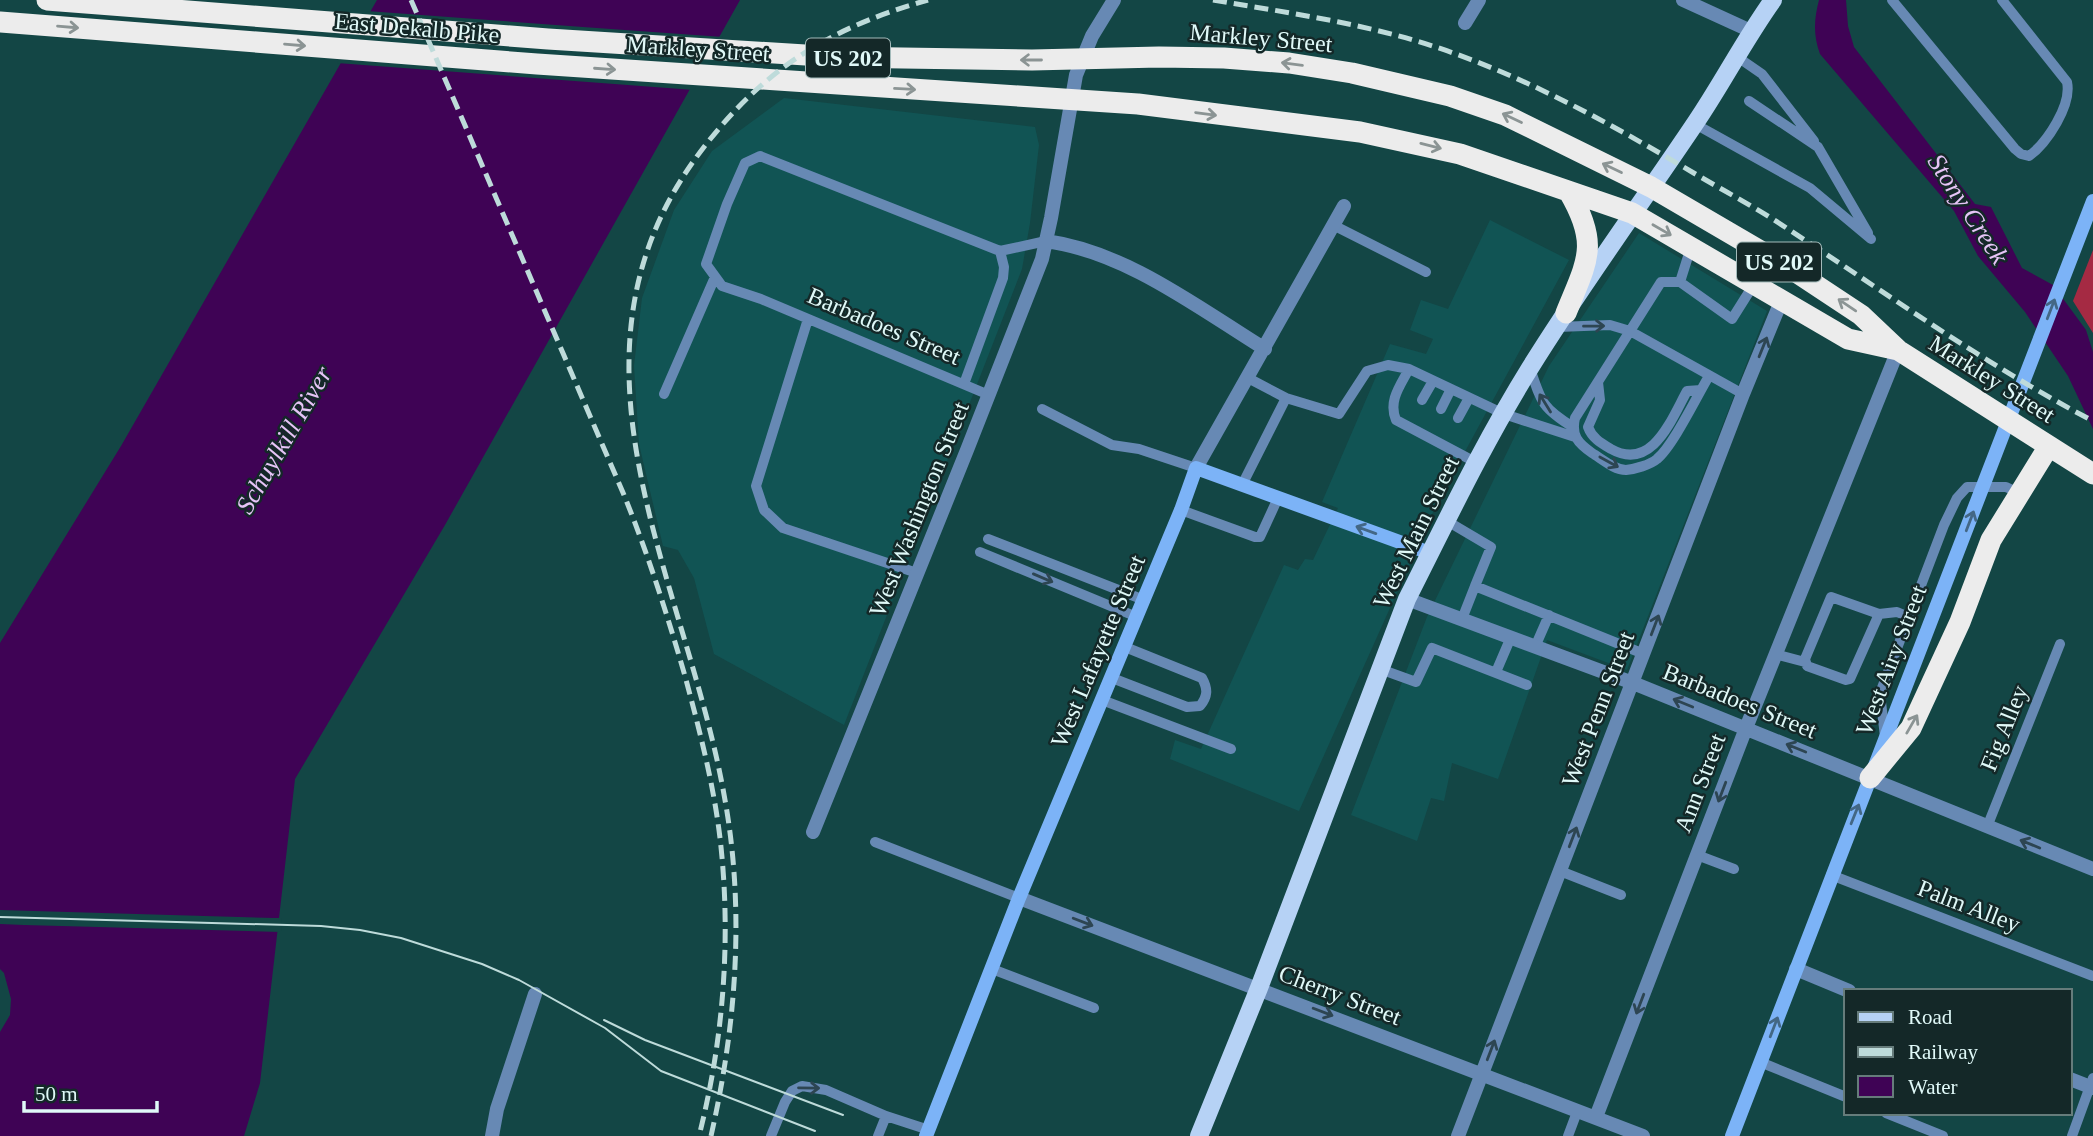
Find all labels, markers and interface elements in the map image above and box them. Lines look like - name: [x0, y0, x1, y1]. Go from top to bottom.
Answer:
- street label: East Dekalb Pike: [334, 8, 500, 48]
- street label: Markley Street: [1188, 19, 1334, 57]
- one-way arrow: [56, 21, 79, 34]
- street label: Markley Street: [626, 31, 771, 67]
- one-way arrow: [283, 39, 306, 52]
- road number: US 202: [806, 39, 890, 78]
- one-way arrow: [1020, 53, 1043, 67]
- one-way arrow: [1281, 57, 1304, 70]
- one-way arrow: [593, 63, 616, 76]
- one-way arrow: [893, 82, 916, 95]
- one-way arrow: [1194, 108, 1217, 121]
- one-way arrow: [1502, 111, 1523, 125]
- one-way arrow: [1419, 140, 1442, 153]
- water label: Stony Creek: [1922, 149, 2015, 270]
- one-way arrow: [1602, 161, 1623, 174]
- one-way arrow: [1651, 223, 1671, 237]
- road number: US 202: [1737, 243, 1821, 282]
- street label: Barbadoes Street: [804, 282, 965, 370]
- one-way arrow: [1837, 298, 1857, 312]
- one-way arrow: [2046, 298, 2059, 320]
- one-way arrow: [1583, 319, 1606, 332]
- street label: Markley Street: [1924, 330, 2060, 428]
- one-way arrow: [1757, 336, 1770, 358]
- water label: Schuylkill River: [230, 360, 338, 519]
- one-way arrow: [1537, 394, 1551, 414]
- street label: West Washington Street: [864, 398, 974, 620]
- street label: West Main Street: [1368, 451, 1464, 612]
- one-way arrow: [1598, 456, 1619, 469]
- one-way arrow: [1964, 511, 1977, 532]
- one-way arrow: [1355, 523, 1377, 535]
- street label: West Lafayette Street: [1046, 551, 1150, 751]
- one-way arrow: [1032, 572, 1053, 585]
- street label: West Airy Street: [1851, 581, 1932, 738]
- one-way arrow: [1650, 615, 1662, 636]
- street label: West Penn Street: [1557, 628, 1640, 790]
- street label: Barbadoes Street: [1659, 658, 1821, 744]
- street label: Fig Alley: [1975, 681, 2033, 775]
- one-way arrow: [1672, 695, 1694, 708]
- one-way arrow: [1905, 715, 1919, 735]
- street label: Ann Street: [1669, 730, 1731, 836]
- one-way arrow: [1786, 741, 1808, 754]
- one-way arrow: [1714, 780, 1727, 802]
- one-way arrow: [1849, 804, 1862, 825]
- one-way arrow: [1568, 827, 1581, 849]
- one-way arrow: [2019, 836, 2041, 849]
- street label: Palm Alley: [1914, 875, 2024, 937]
- one-way arrow: [1072, 917, 1094, 929]
- street label: Cherry Street: [1275, 960, 1405, 1030]
- legend: [1844, 989, 2072, 1115]
- one-way arrow: [1632, 992, 1645, 1014]
- text: Road: [1908, 1005, 1953, 1029]
- one-way arrow: [1311, 1007, 1333, 1020]
- one-way arrow: [1768, 1016, 1781, 1038]
- one-way arrow: [1486, 1039, 1499, 1061]
- text: Railway: [1908, 1040, 1978, 1064]
- scale bar: [24, 1070, 158, 1114]
- text: Water: [1908, 1075, 1958, 1099]
- text: 50 m: [35, 1082, 78, 1106]
- one-way arrow: [798, 1082, 821, 1095]

